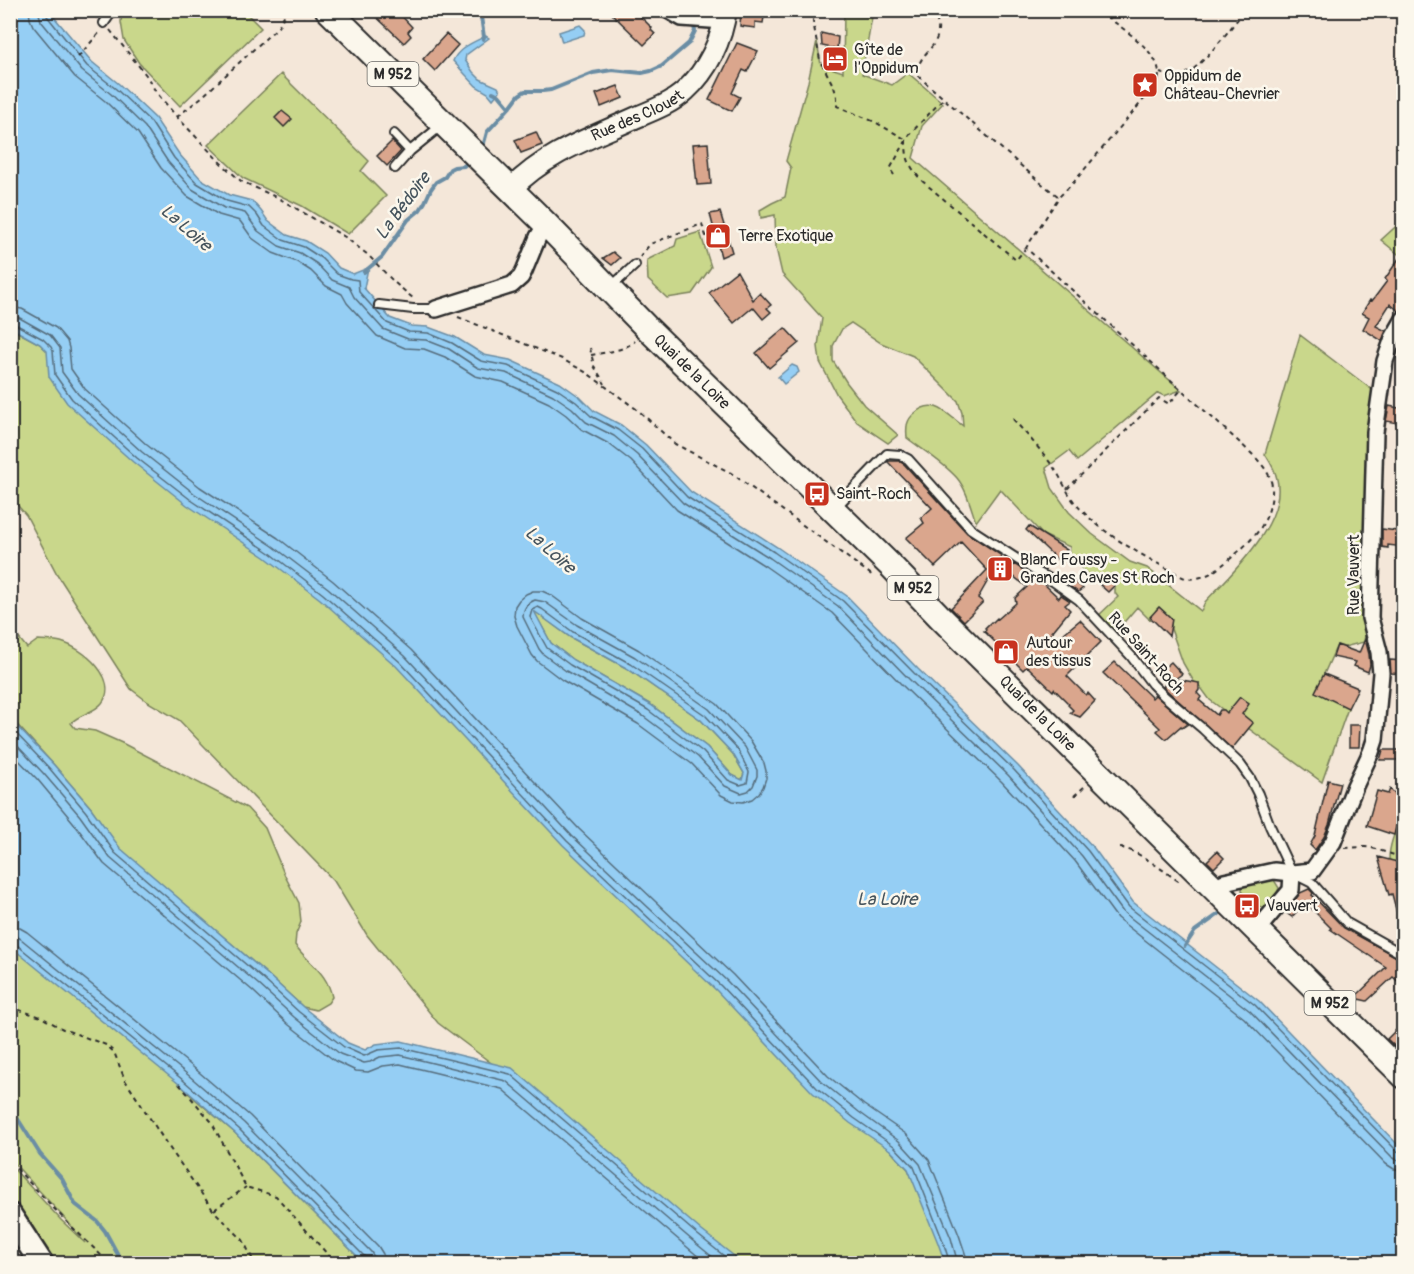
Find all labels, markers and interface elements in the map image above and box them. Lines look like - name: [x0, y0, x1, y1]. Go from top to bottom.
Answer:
- place label: Gîte de l'Oppidum: [854, 40, 919, 78]
- hotel icon: Gîte de l'Oppidum: [820, 44, 850, 74]
- road number: M 952: [368, 62, 418, 86]
- place label: Oppidum de Château-Chevrier: [1164, 66, 1280, 104]
- place icon: Oppidum de Château-Chevrier: [1130, 70, 1160, 100]
- street label: Rue des Clouet: [588, 85, 688, 146]
- water label: La Bédoire: [370, 166, 437, 244]
- water label: La Loire: [156, 200, 218, 258]
- shop icon: Terre Exotique: [703, 221, 733, 251]
- place label: Terre Exotique: [738, 226, 833, 246]
- street label: Quai de la Loire: [649, 330, 734, 414]
- bus stop icon: Saint-Roch: [802, 479, 832, 509]
- place label: Saint-Roch: [836, 484, 911, 504]
- water label: La Loire: [520, 521, 582, 580]
- street label: Rue Vauvert: [1344, 534, 1364, 615]
- place label: Blanc Foussy - Grandes Caves St Roch: [1020, 550, 1175, 588]
- building icon: Blanc Foussy - Grandes Caves St Roch: [985, 554, 1015, 584]
- road number: M 952: [888, 576, 938, 600]
- street label: Rue Saint-Roch: [1104, 608, 1188, 698]
- place label: Autour des tissus: [1026, 633, 1091, 671]
- shop icon: Autour des tissus: [991, 637, 1021, 667]
- street label: Quai de la Loire: [995, 671, 1080, 756]
- water label: La Loire: [857, 888, 919, 911]
- bus stop icon: Vauvert: [1232, 891, 1262, 921]
- place label: Vauvert: [1266, 896, 1319, 916]
- road number: M 952: [1304, 991, 1356, 1015]

